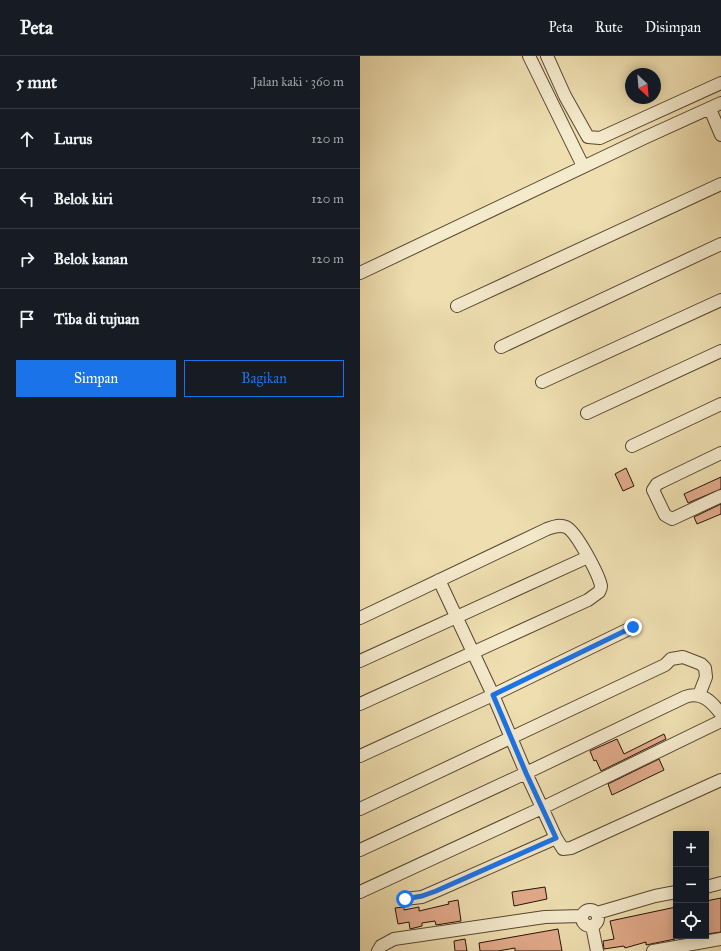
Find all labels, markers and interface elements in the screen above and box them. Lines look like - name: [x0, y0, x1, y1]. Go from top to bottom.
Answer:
- text: Peta: [20, 16, 53, 39]
- text: Peta: [549, 19, 573, 36]
- text: Rute: [595, 19, 623, 36]
- text: Disimpan: [645, 19, 701, 36]
- north arrow: [625, 68, 661, 104]
- text: 5 mnt: [16, 72, 57, 93]
- text: Jalan kaki · 360 m: [252, 74, 344, 90]
- icon: ahead: [16, 128, 38, 150]
- text: Lurus: [54, 130, 92, 148]
- text: 120 m: [311, 131, 344, 147]
- icon: left: [16, 188, 38, 210]
- text: Belok kiri: [54, 190, 113, 208]
- text: 120 m: [311, 191, 344, 207]
- icon: right: [16, 248, 38, 270]
- text: Belok kanan: [54, 250, 128, 268]
- text: 120 m: [311, 251, 344, 267]
- icon: arrive: [16, 308, 38, 330]
- text: Tiba di tujuan: [54, 310, 139, 328]
- button: Simpan: [16, 360, 176, 397]
- button: Bagikan: [184, 360, 344, 397]
- route end: [624, 618, 642, 636]
- map controls: [673, 831, 709, 939]
- button: +: [673, 831, 709, 867]
- button: −: [673, 867, 709, 903]
- route start: [396, 890, 414, 908]
- button: locate: [673, 903, 709, 939]

